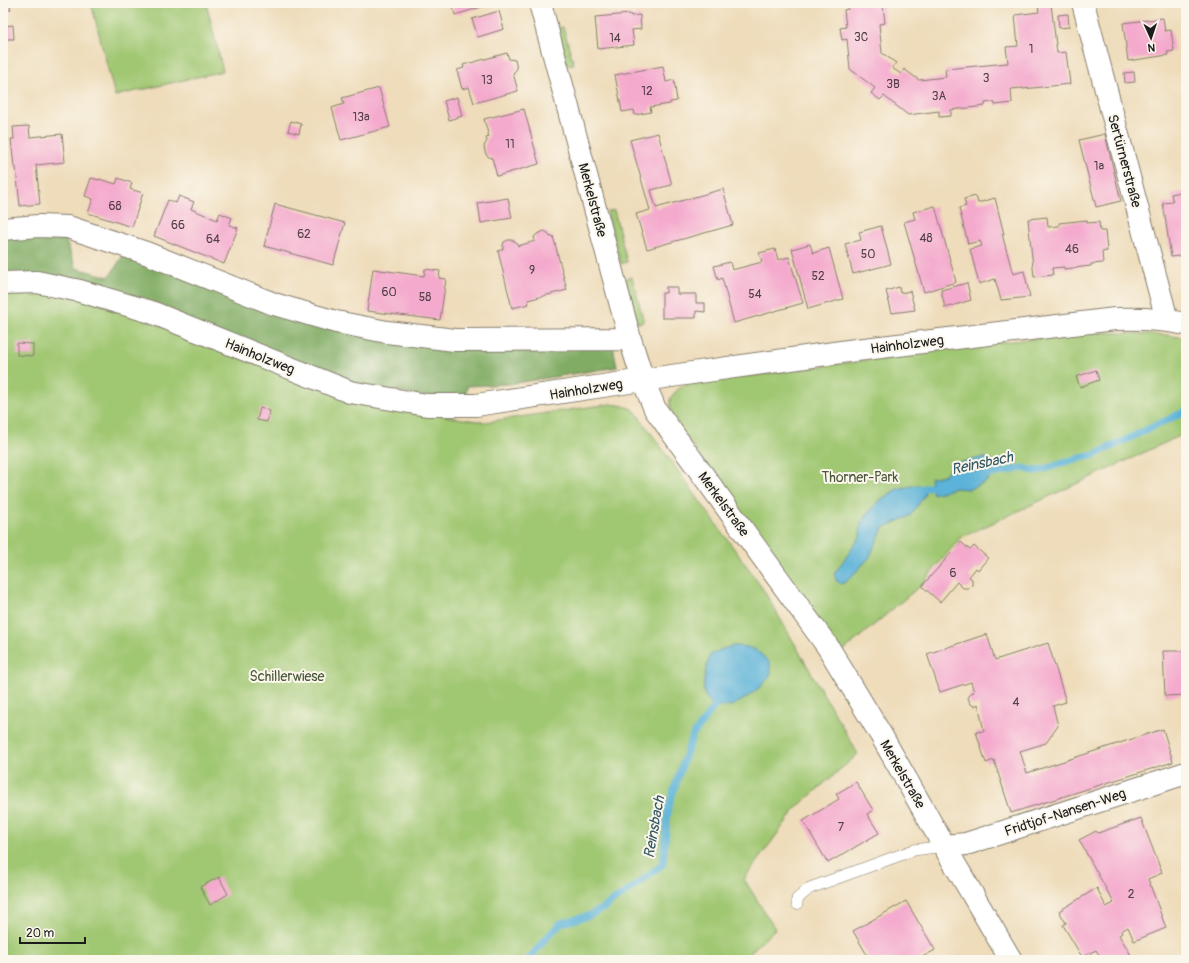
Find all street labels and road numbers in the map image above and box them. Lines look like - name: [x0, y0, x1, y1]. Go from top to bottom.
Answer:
- street label: Sertürnerstraße: [1104, 113, 1145, 210]
- street label: Merkelstraße: [574, 161, 611, 239]
- street label: Hainholzweg: [869, 332, 945, 357]
- street label: Hainholzweg: [222, 335, 297, 378]
- street label: Hainholzweg: [548, 375, 624, 404]
- street label: Merkelstraße: [694, 469, 753, 540]
- street label: Merkelstraße: [876, 737, 929, 811]
- street label: Fridtjof-Nansen-Weg: [1002, 785, 1128, 840]

